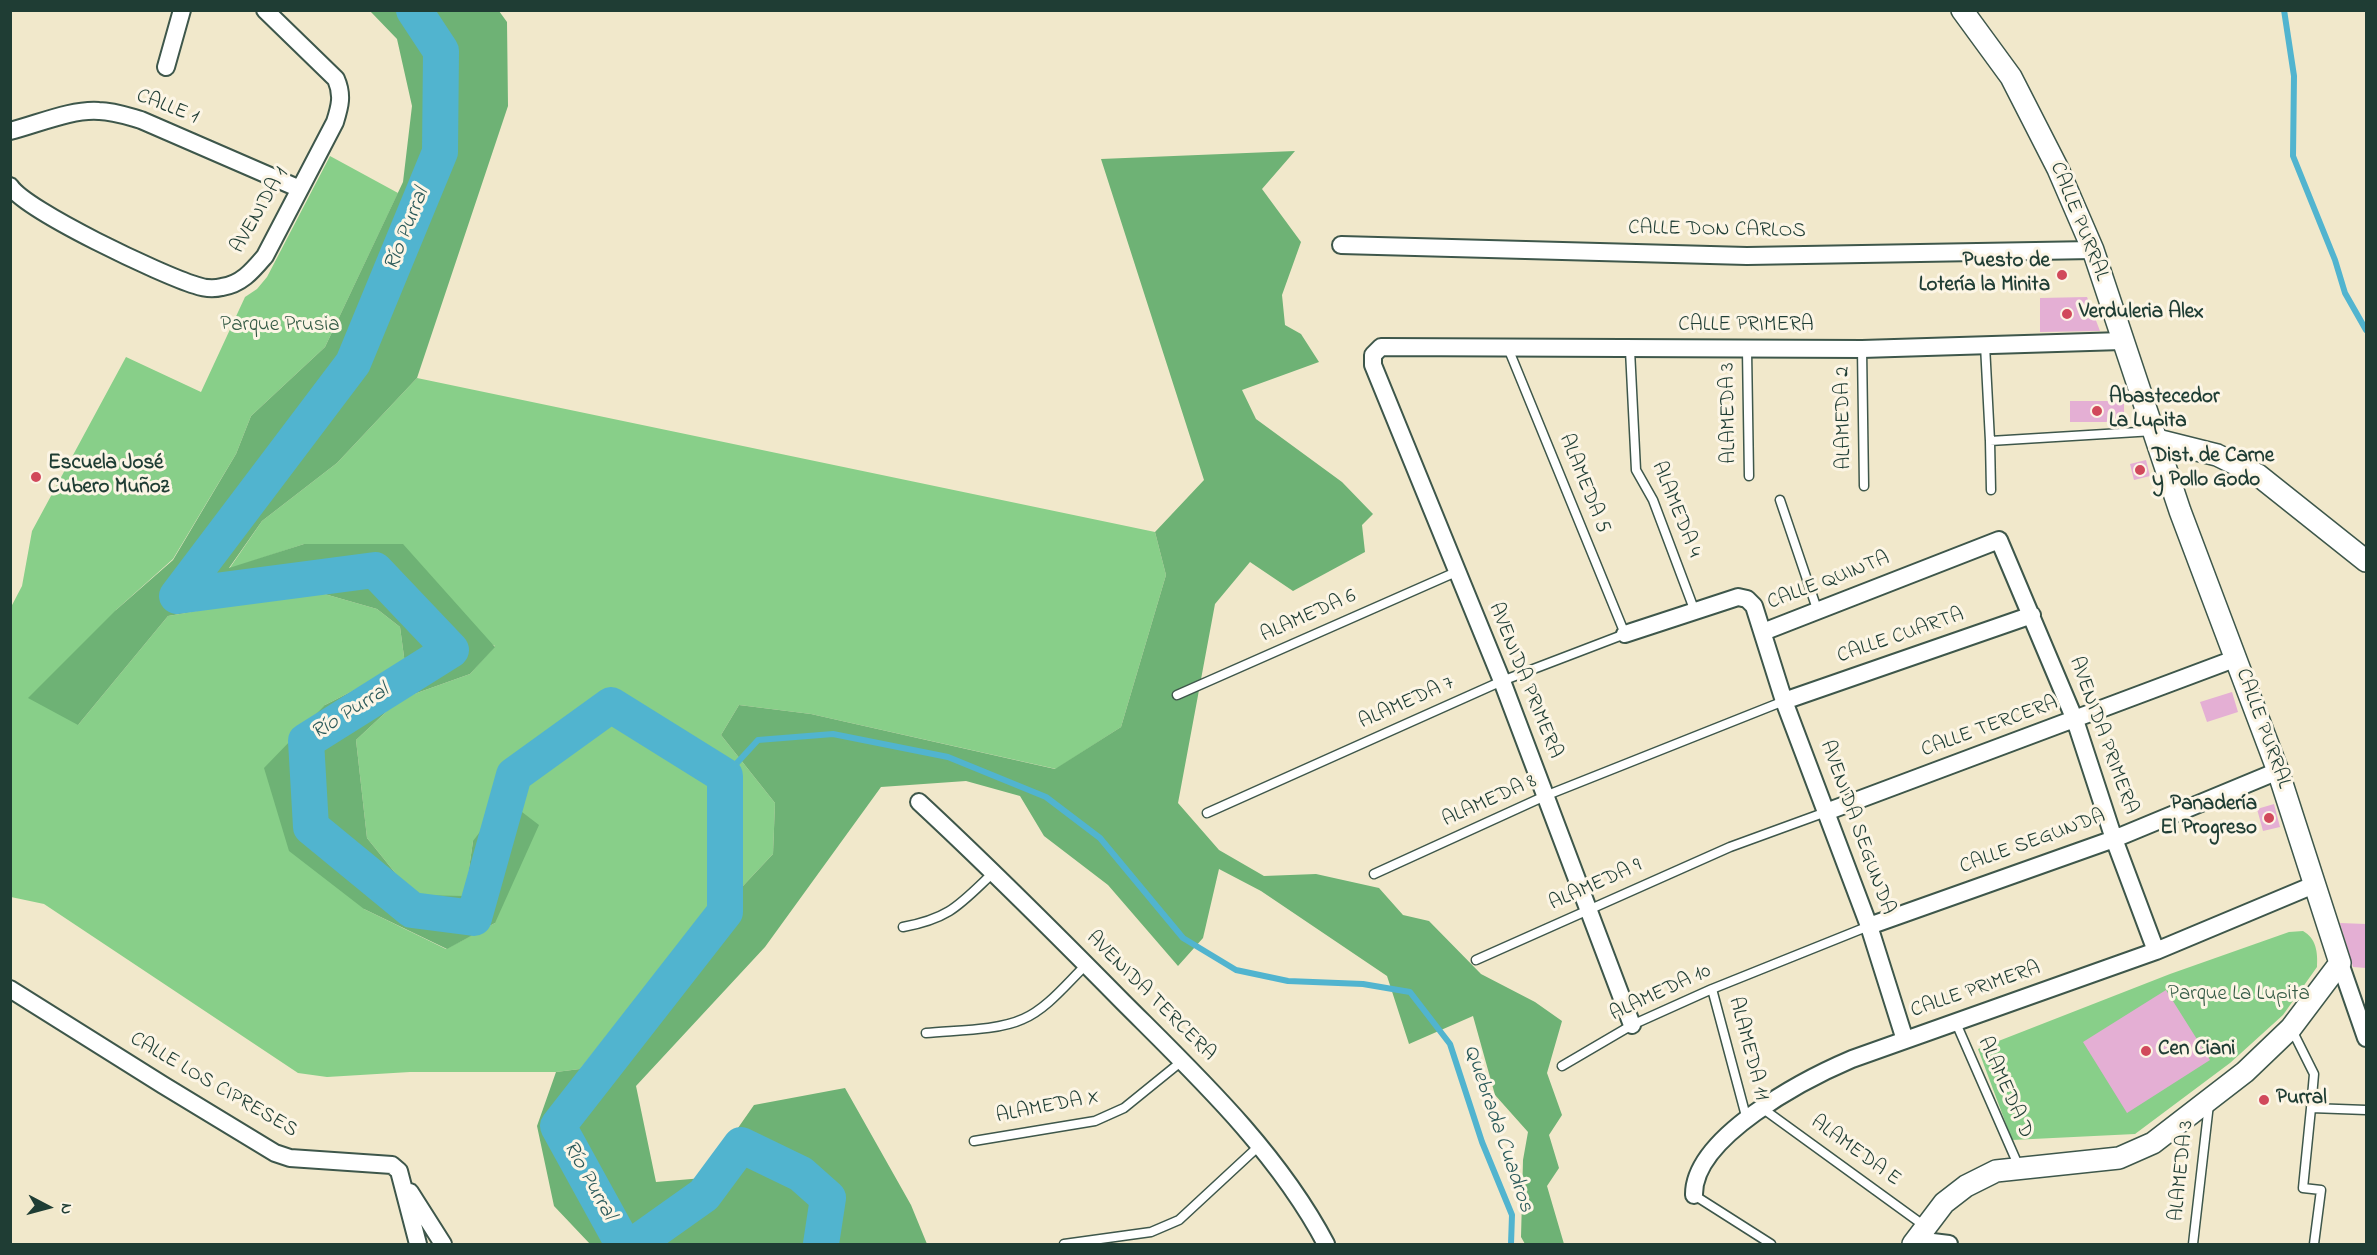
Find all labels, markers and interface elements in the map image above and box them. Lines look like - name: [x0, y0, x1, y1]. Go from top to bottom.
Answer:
- street label: CALLE 1: [132, 85, 202, 131]
- street label: CALLE PURRAL: [2043, 159, 2113, 285]
- street label: AVENIDA 1: [226, 164, 296, 258]
- water label: Río Purral: [380, 185, 436, 275]
- street label: CALLE DON CARLOS: [1628, 217, 1806, 245]
- place label: Puesto de Lotería la Minita: [1919, 250, 2050, 300]
- marker: Puesto de Lotería la Minita: [2055, 268, 2069, 282]
- place label: Verduleria Alex: [2079, 301, 2204, 327]
- marker: Verduleria Alex: [2060, 307, 2074, 321]
- park label: Parque Prusia: [220, 314, 340, 340]
- street label: CALLE PRIMERA: [1678, 314, 1814, 340]
- street label: ALAMEDA 3: [1717, 362, 1743, 464]
- street label: ALAMEDA 2: [1832, 366, 1858, 470]
- place label: Abastecedor La Lupita: [2109, 386, 2219, 436]
- marker: Abastecedor La Lupita: [2090, 404, 2104, 418]
- street label: ALAMEDA 5: [1552, 431, 1614, 537]
- place label: Dist. de Carne y Pollo Godo: [2152, 445, 2274, 495]
- place label: Escuela José Cubero Muñoz: [48, 452, 169, 502]
- street label: ALAMEDA 4: [1644, 458, 1706, 562]
- marker: Dist. de Carne y Pollo Godo: [2133, 463, 2147, 477]
- marker: Escuela José Cubero Muñoz: [29, 470, 43, 484]
- street label: CALLE QUINTA: [1764, 547, 1894, 617]
- street label: ALAMEDA 6: [1257, 585, 1361, 649]
- street label: AVENIDA PRIMERA: [1481, 599, 1567, 763]
- street label: CALLE CUARTA: [1834, 604, 1968, 670]
- street label: AVENIDA PRIMERA: [2062, 654, 2142, 818]
- street label: CALLE PURRAL: [2229, 665, 2295, 793]
- street label: ALAMEDA 7: [1356, 672, 1458, 736]
- water label: Río Purral: [307, 679, 395, 747]
- street label: CALLE TERCERA: [1918, 692, 2062, 764]
- street label: AVENIDA SEGUNDA: [1813, 738, 1899, 918]
- street label: ALAMEDA 8: [1439, 770, 1541, 834]
- place label: Panadería El Progreso: [2160, 793, 2257, 843]
- street label: CALLE SEGUNDA: [1957, 805, 2109, 881]
- marker: Panadería El Progreso: [2262, 811, 2276, 825]
- street label: ALAMEDA 9: [1546, 854, 1646, 918]
- street label: AVENIDA TERCERA: [1080, 927, 1220, 1067]
- street label: CALLE PRIMERA: [1908, 957, 2044, 1025]
- street label: ALAMEDA 10: [1607, 960, 1715, 1028]
- park label: Parque La Lupita: [2168, 983, 2310, 1009]
- street label: ALAMEDA 11: [1721, 995, 1773, 1103]
- street label: CALLE LOS CIPRESES: [125, 1028, 301, 1144]
- street label: ALAMEDA D: [1970, 1033, 2038, 1143]
- place label: Cen Ciani: [2158, 1038, 2235, 1064]
- water label: Quebrada Cuadros: [1456, 1042, 1538, 1216]
- marker: Cen Ciani: [2139, 1044, 2153, 1058]
- street label: ALAMEDA X: [994, 1086, 1102, 1130]
- place label: Purral: [2276, 1087, 2327, 1113]
- marker: Purral: [2257, 1093, 2271, 1107]
- street label: ALAMEDA E: [1805, 1111, 1905, 1193]
- street label: ALAMEDA 3: [2165, 1119, 2201, 1223]
- water label: Río Purral: [556, 1137, 620, 1225]
- north arrow: [18, 1177, 78, 1237]
- text: N: [53, 1202, 78, 1216]

